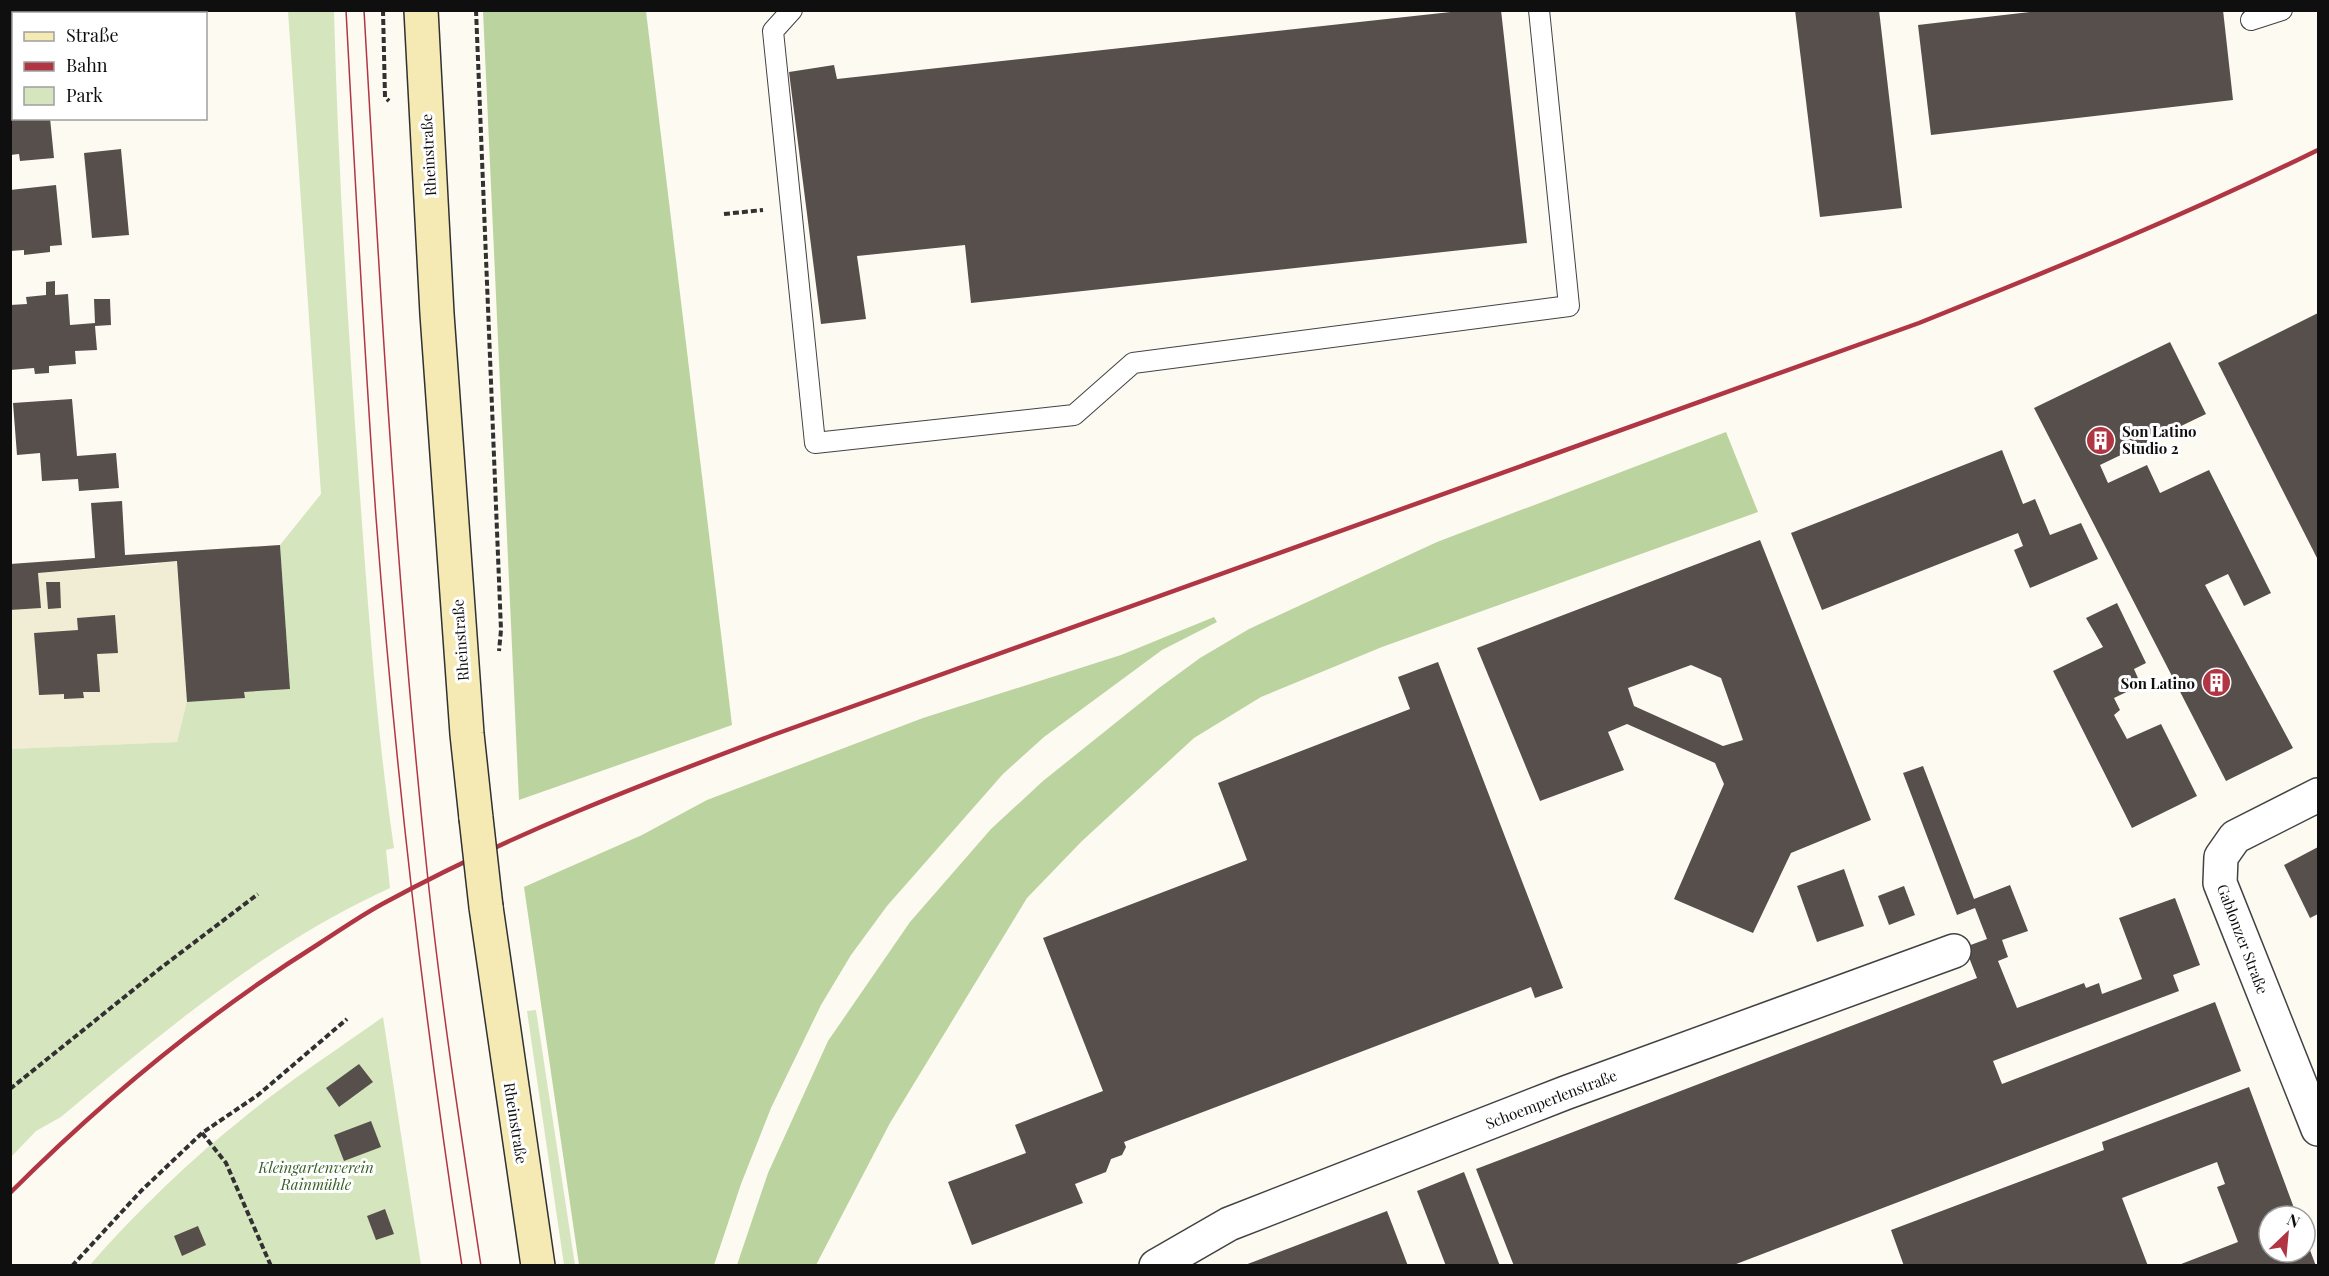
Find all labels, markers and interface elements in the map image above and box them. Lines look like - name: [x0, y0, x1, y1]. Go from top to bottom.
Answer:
- legend: [12, 12, 207, 120]
- text: Straße: [66, 23, 119, 47]
- text: Bahn: [66, 53, 108, 77]
- text: Park: [66, 83, 103, 107]
- street label: Rheinstraße: [416, 114, 440, 196]
- place label: Son Latino Studio 2: [2122, 421, 2197, 458]
- building icon: Son Latino Studio 2: [2085, 424, 2117, 456]
- street label: Rheinstraße: [447, 598, 473, 682]
- building icon: Son Latino: [2200, 667, 2232, 699]
- place label: Son Latino: [2120, 673, 2195, 693]
- street label: Gablonzer Straße: [2213, 881, 2273, 997]
- street label: Schoemperlenstraße: [1482, 1065, 1620, 1133]
- street label: Rheinstraße: [500, 1081, 532, 1165]
- park label: Kleingartenverein Rainmühle: [257, 1157, 374, 1194]
- north arrow: [2257, 1204, 2317, 1264]
- text: N: [2284, 1208, 2304, 1232]

